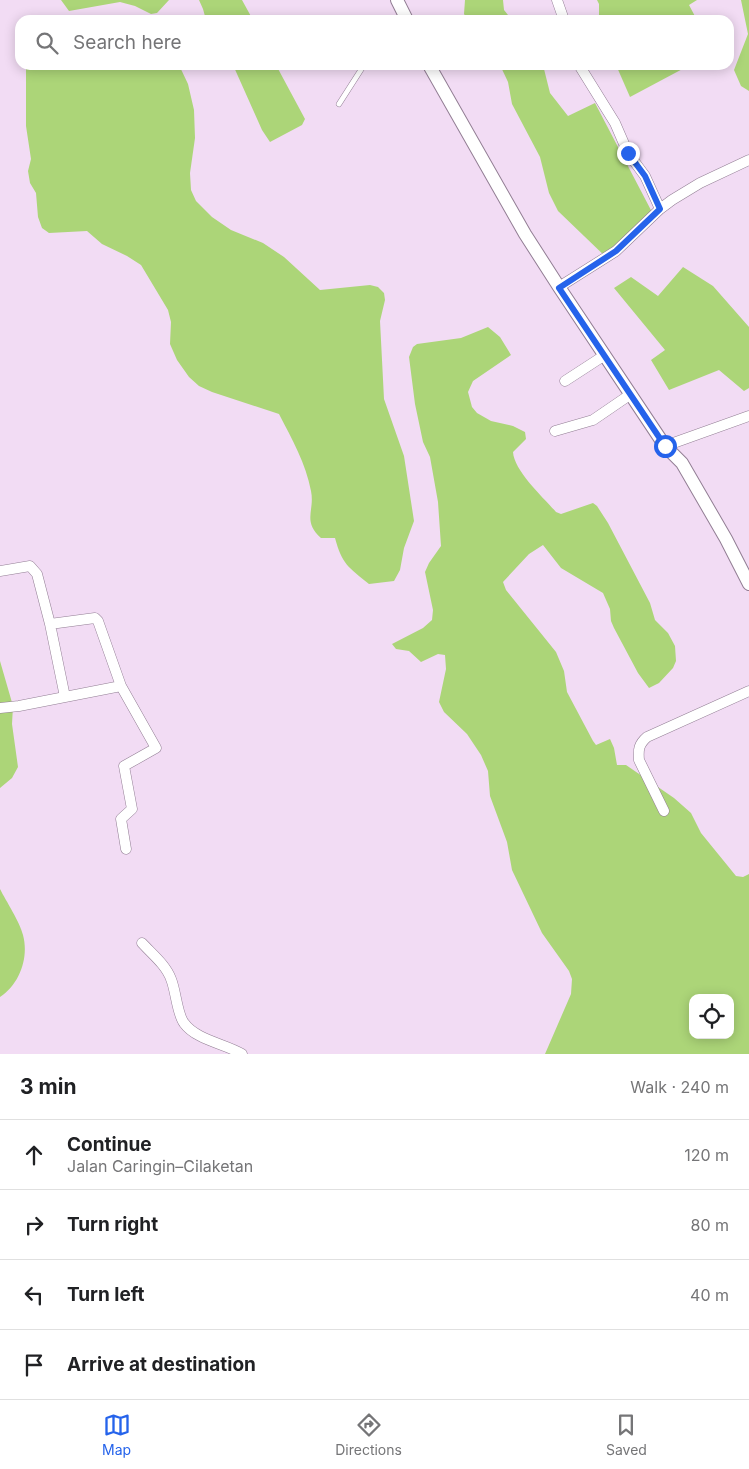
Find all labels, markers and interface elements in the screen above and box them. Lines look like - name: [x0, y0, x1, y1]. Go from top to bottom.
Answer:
- search box: [15, 15, 734, 70]
- icon: search: [33, 29, 61, 57]
- text: Search here: [73, 31, 182, 54]
- route end: [617, 142, 640, 165]
- route start: [654, 435, 677, 458]
- map controls: [689, 994, 734, 1039]
- button: locate: [689, 994, 734, 1039]
- text: 3 min: [20, 1074, 76, 1099]
- text: Walk · 240 m: [630, 1077, 729, 1097]
- text: Continue: [67, 1133, 152, 1156]
- icon: ahead: [20, 1141, 48, 1169]
- text: 120 m: [684, 1145, 729, 1165]
- text: Jalan Caringin–Cilaketan: [67, 1156, 253, 1176]
- icon: right: [20, 1211, 48, 1239]
- text: Turn right: [67, 1213, 158, 1236]
- text: 80 m: [690, 1215, 729, 1235]
- icon: left: [20, 1281, 48, 1309]
- text: Turn left: [67, 1283, 145, 1306]
- text: 40 m: [690, 1285, 729, 1305]
- icon: arrive: [20, 1351, 48, 1379]
- text: Arrive at destination: [67, 1353, 256, 1376]
- tab: Map: [102, 1411, 131, 1458]
- tab: Directions: [335, 1411, 402, 1458]
- tab: Saved: [606, 1411, 647, 1458]

